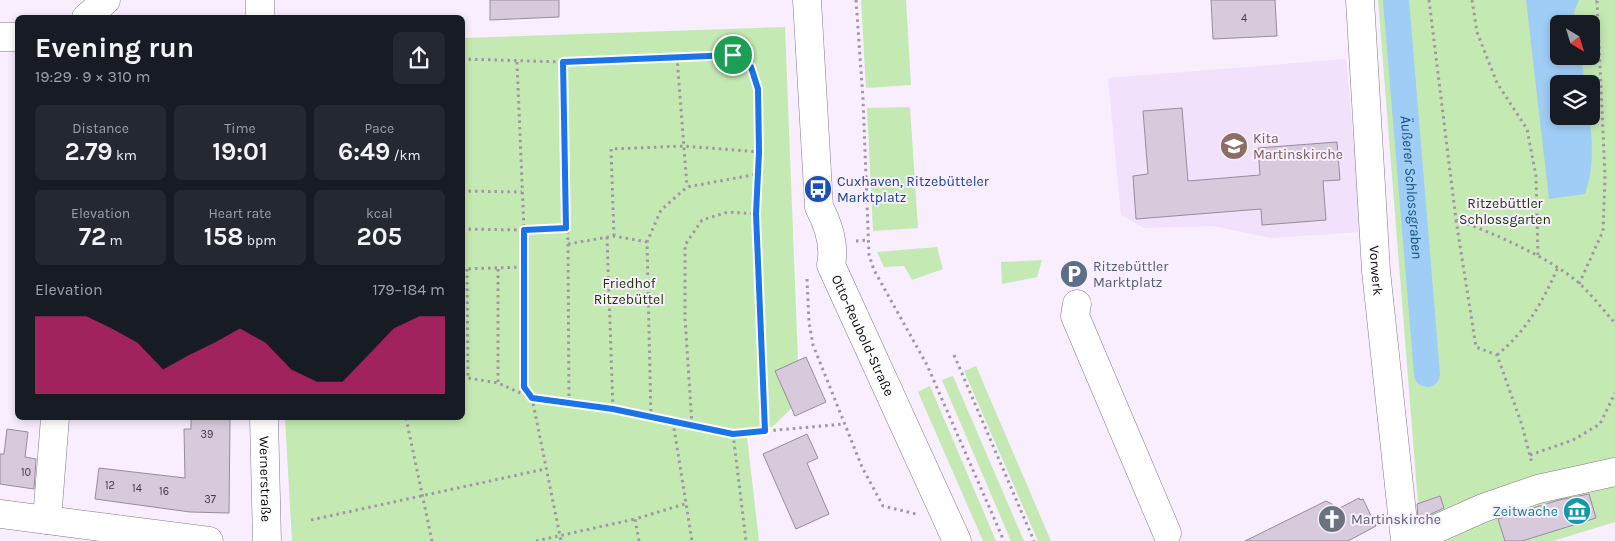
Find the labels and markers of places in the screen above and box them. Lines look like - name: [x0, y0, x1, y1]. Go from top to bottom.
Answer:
- pin: [712, 34, 754, 76]
- place label: Kita Martinskirche: [1253, 130, 1343, 163]
- school or university icon: Kita Martinskirche: [1219, 131, 1249, 161]
- place label: Cuxhaven, Ritzebütteler Marktplatz: [837, 173, 990, 206]
- bus stop icon: Cuxhaven, Ritzebütteler Marktplatz: [803, 174, 833, 204]
- place label: Ritzebüttler Marktplatz: [1093, 258, 1169, 291]
- parking icon: Ritzebüttler Marktplatz: [1059, 259, 1089, 289]
- museum icon: Zeitwache: [1562, 496, 1592, 526]
- place label: Zeitwache: [1492, 503, 1558, 520]
- church icon: Martinskirche: [1317, 504, 1347, 534]
- place label: Martinskirche: [1351, 511, 1441, 528]

